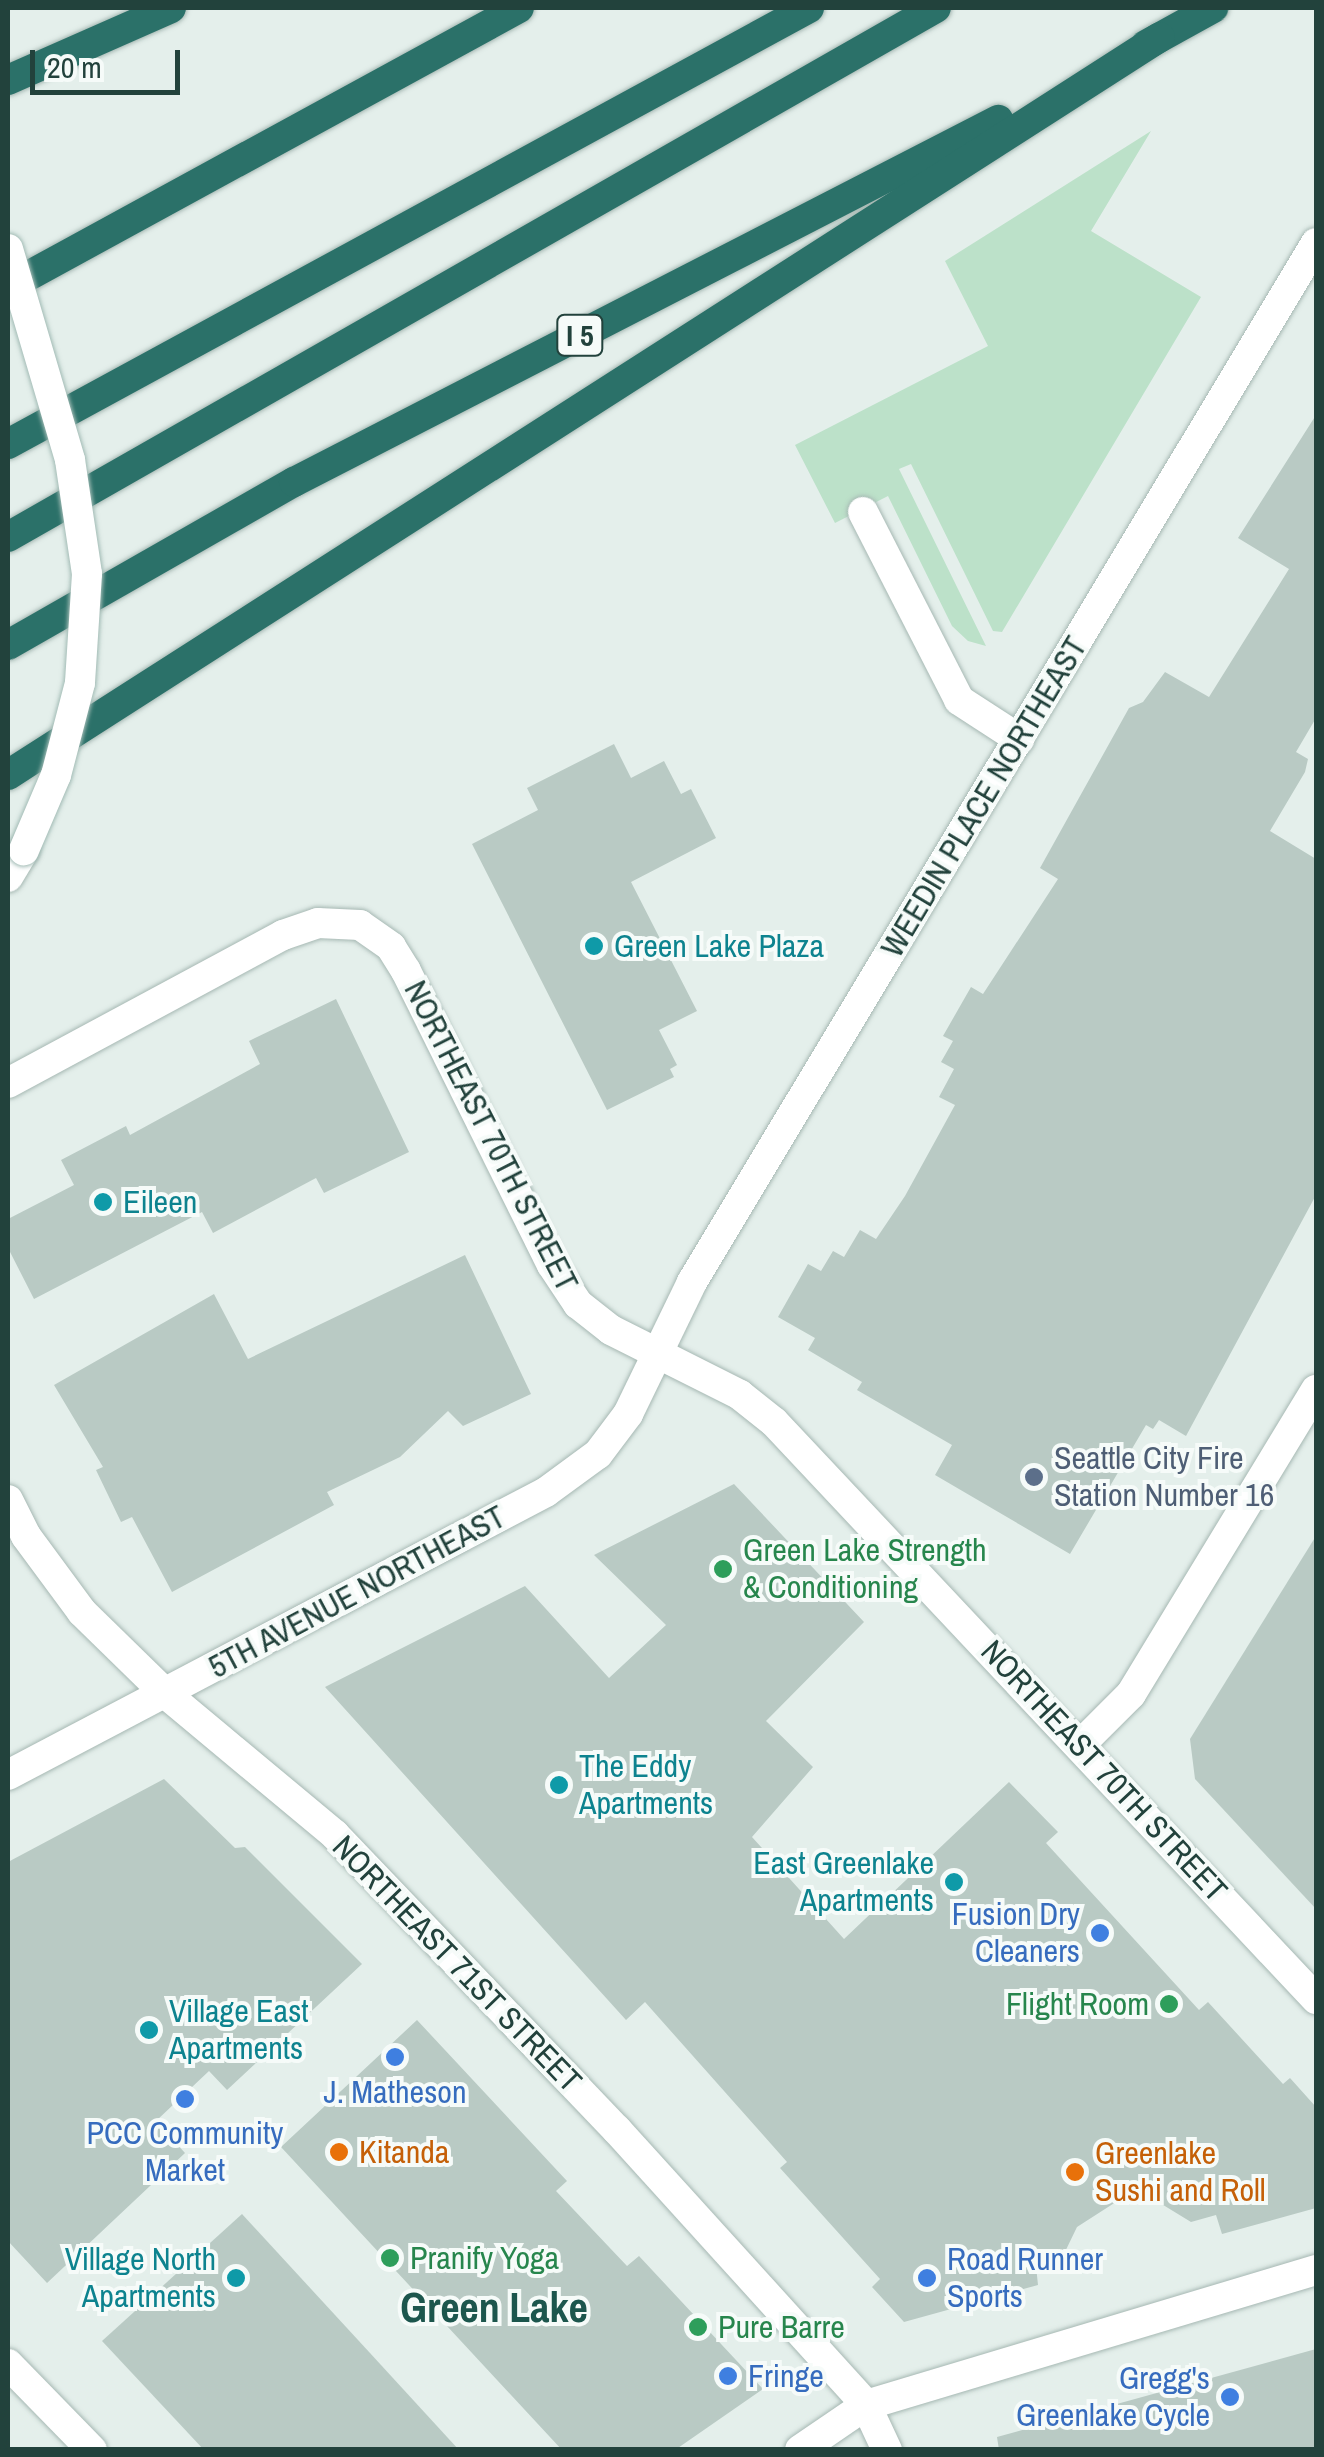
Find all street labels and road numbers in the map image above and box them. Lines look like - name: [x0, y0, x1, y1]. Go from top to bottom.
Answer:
- road number: I 5: [555, 310, 605, 360]
- street label: WEEDIN PLACE NORTHEAST: [873, 630, 1095, 964]
- street label: NORTHEAST 70TH STREET: [396, 974, 586, 1298]
- street label: 5TH AVENUE NORTHEAST: [202, 1497, 512, 1687]
- street label: NORTHEAST 70TH STREET: [973, 1632, 1235, 1910]
- street label: NORTHEAST 71ST STREET: [324, 1828, 590, 2100]

